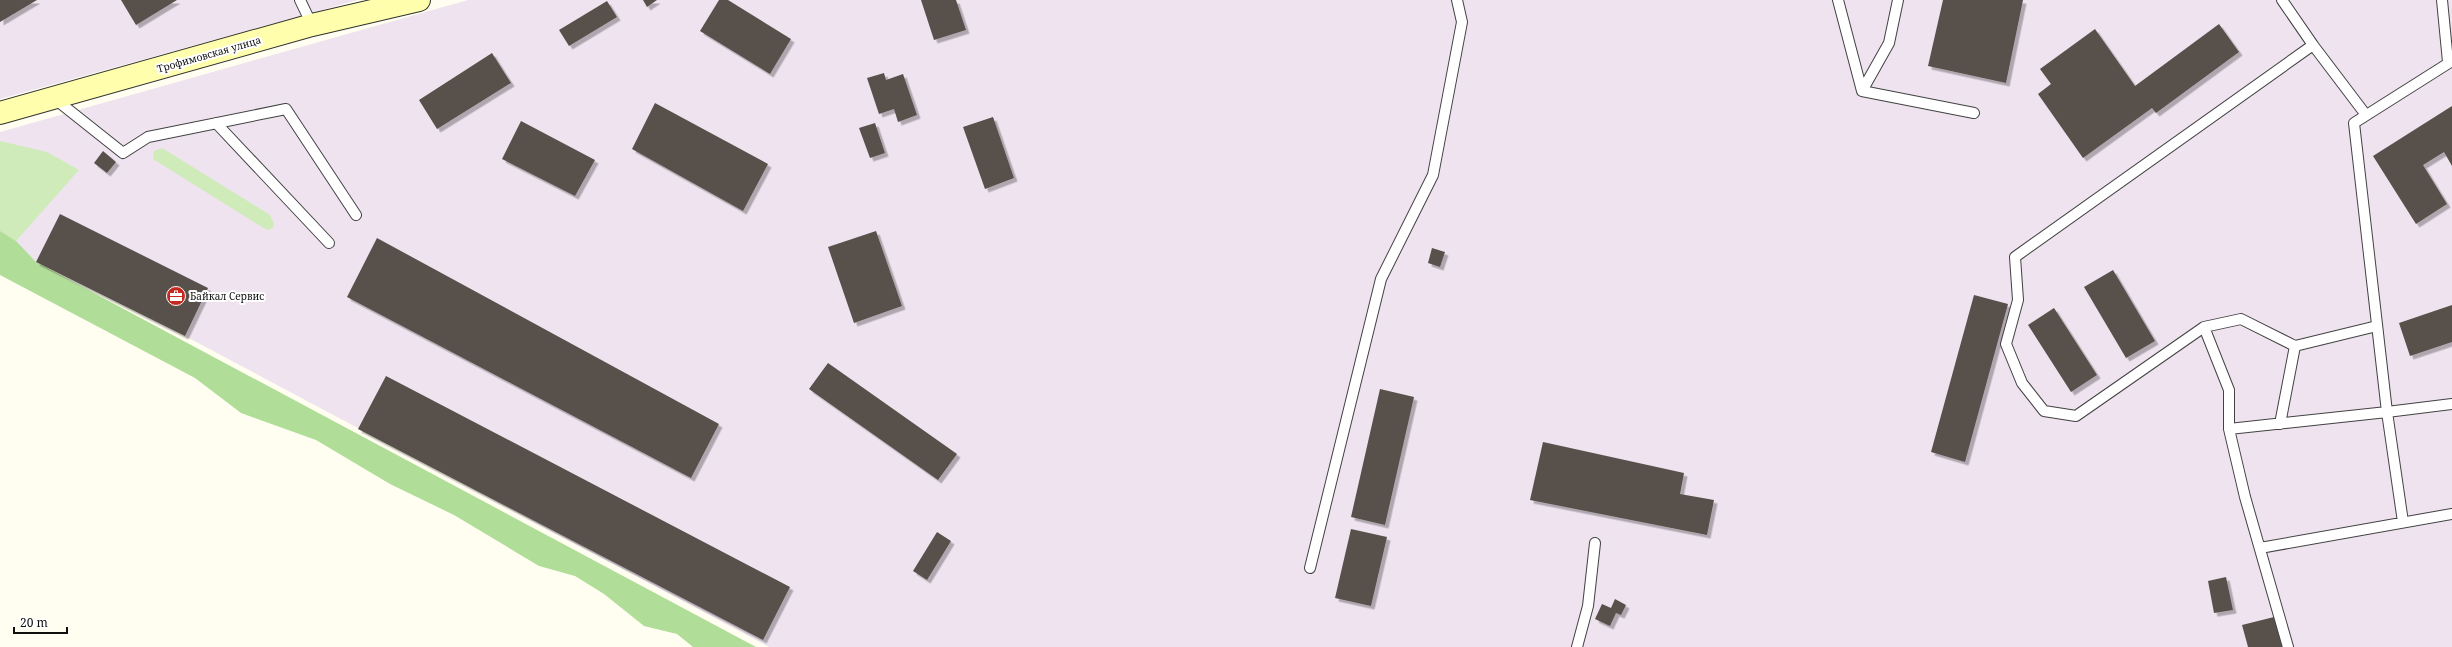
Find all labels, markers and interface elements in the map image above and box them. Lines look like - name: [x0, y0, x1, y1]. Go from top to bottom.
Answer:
- street label: Трофимовская улица: [155, 32, 263, 76]
- office icon: Байкал Сервис: [165, 285, 187, 307]
- place label: Байкал Сервис: [190, 289, 264, 303]
- scale bar: [14, 609, 67, 635]
- text: 20 m: [20, 614, 48, 631]

